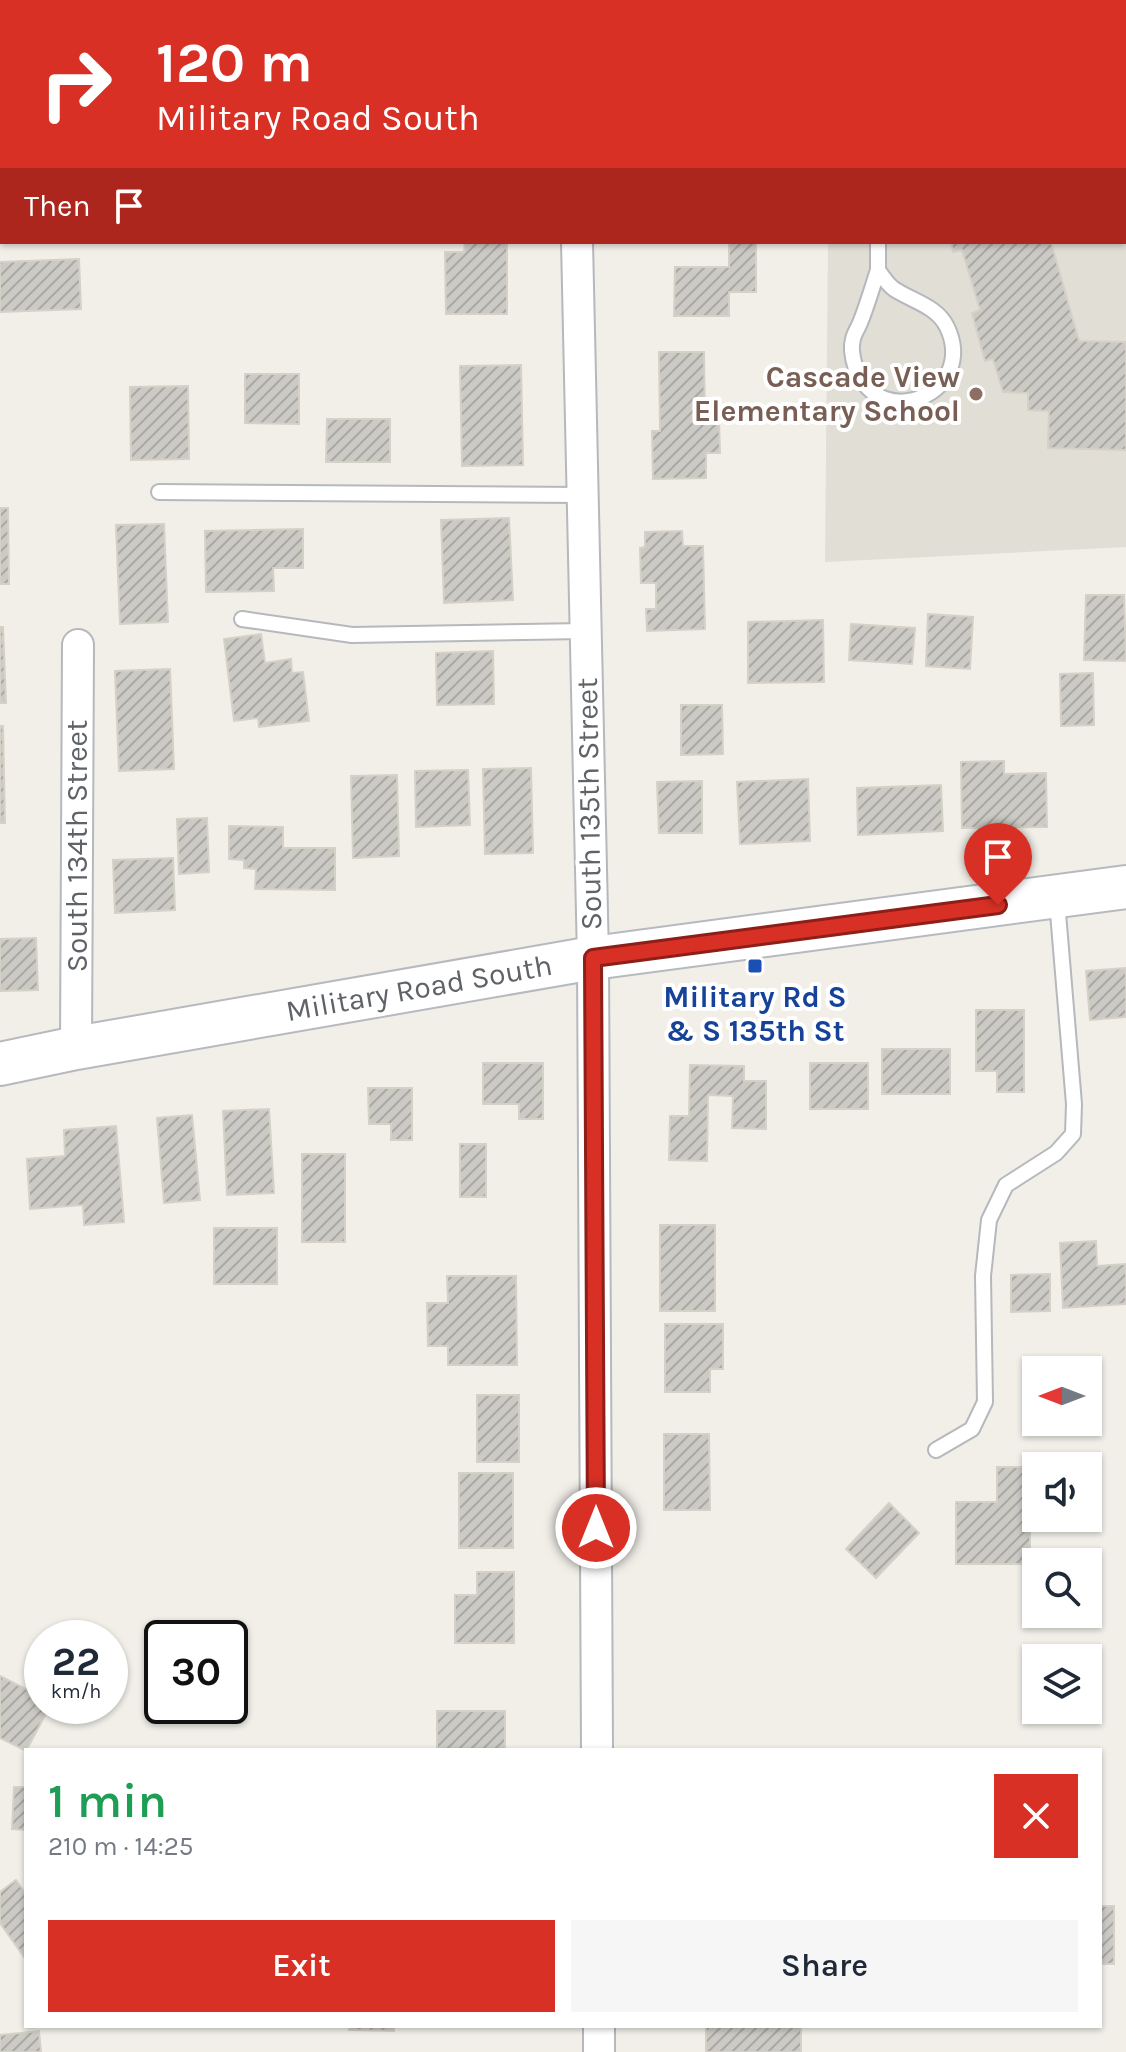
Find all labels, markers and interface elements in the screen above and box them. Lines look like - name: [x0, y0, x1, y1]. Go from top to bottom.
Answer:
- text: 120 m: [156, 30, 313, 95]
- icon: right: [24, 32, 128, 136]
- text: Military Road South: [156, 97, 480, 139]
- icon: arrive: [107, 184, 151, 228]
- text: Then: [24, 188, 91, 224]
- place label: Cascade View Elementary School: [694, 359, 960, 429]
- marker: Cascade View Elementary School: [967, 385, 985, 403]
- street label: South 135th Street: [569, 677, 609, 931]
- street label: South 134th Street: [59, 720, 95, 972]
- pin: [964, 823, 1032, 905]
- icon: arrive: [976, 835, 1020, 879]
- street label: Military Road South: [283, 947, 555, 1029]
- marker: Military Rd S & S 135th St: [746, 957, 764, 975]
- place label: Military Rd S & S 135th St: [663, 979, 847, 1049]
- north arrow: [1022, 1356, 1102, 1436]
- map controls: [1022, 1356, 1102, 1724]
- button: sound: [1022, 1452, 1102, 1532]
- position arrow: [554, 1486, 638, 1570]
- button: search: [1022, 1548, 1102, 1628]
- speed limit sign: 30: [144, 1620, 248, 1724]
- text: 22: [52, 1638, 100, 1685]
- button: layers: [1022, 1644, 1102, 1724]
- text: km/h: [51, 1680, 101, 1703]
- text: 1 min: [48, 1773, 167, 1829]
- button: close: [994, 1774, 1078, 1858]
- text: 210 m · 14:25: [48, 1831, 193, 1862]
- button: Exit: [48, 1920, 555, 2012]
- button: Share: [571, 1920, 1078, 2012]

